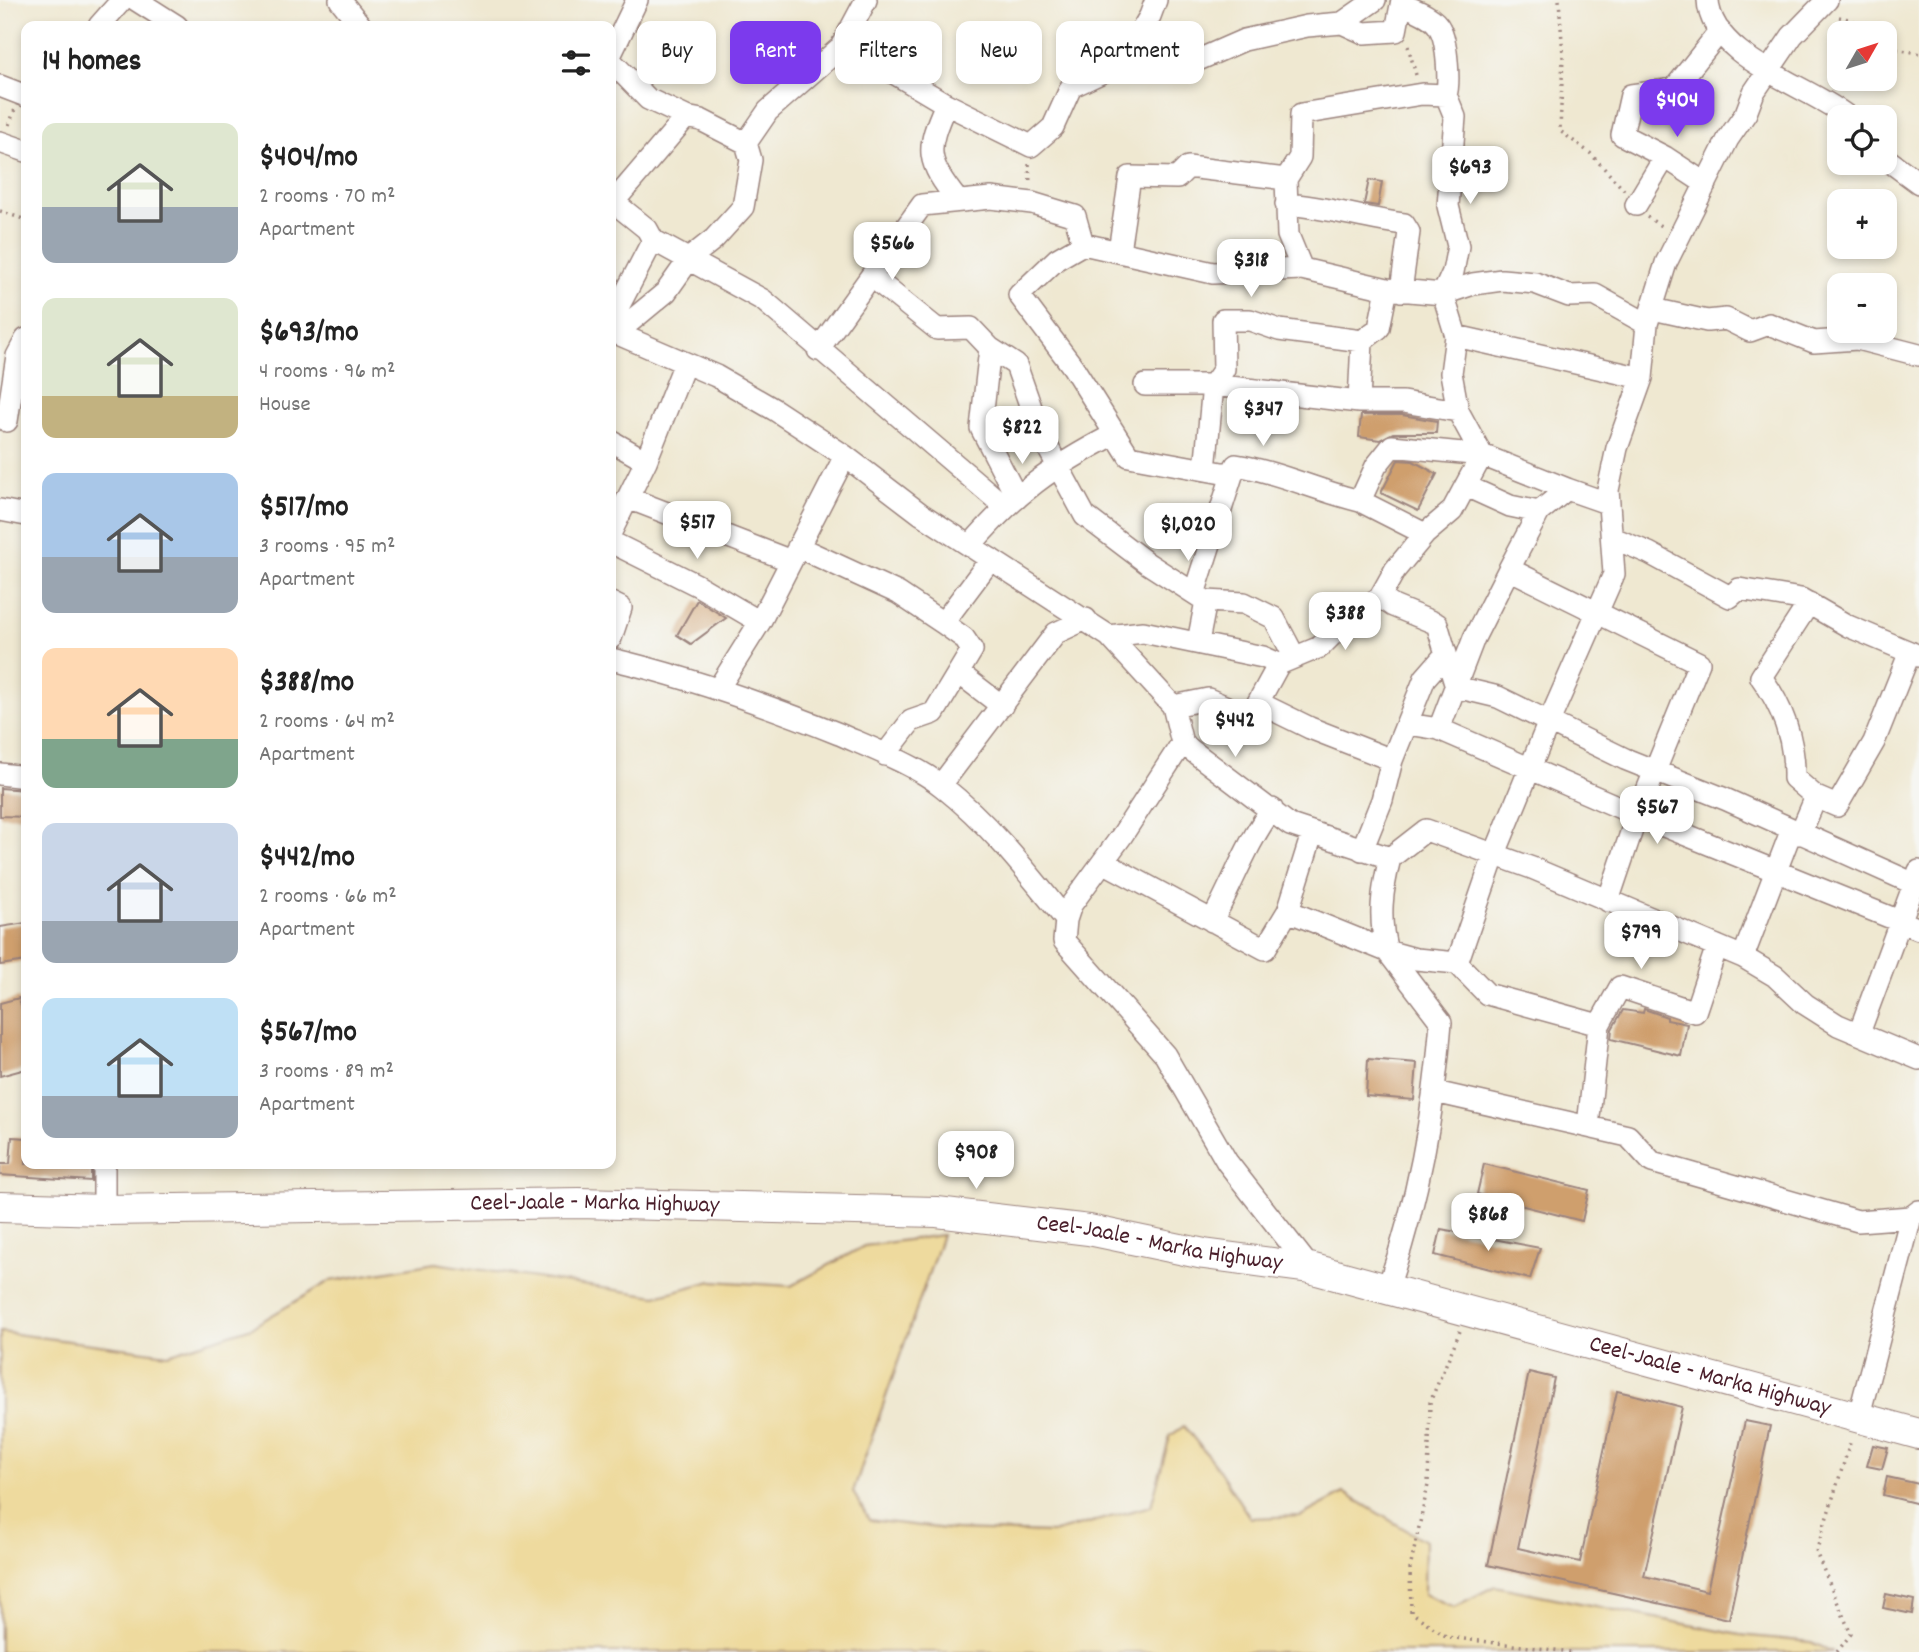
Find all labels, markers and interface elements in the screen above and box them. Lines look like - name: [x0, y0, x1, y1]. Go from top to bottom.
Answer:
- chip: Buy: [637, 21, 716, 84]
- chip: Rent: [730, 21, 821, 84]
- chip: Filters: [835, 21, 942, 84]
- chip: New: [956, 21, 1042, 84]
- chip: Apartment: [1056, 21, 1204, 84]
- north arrow: [1827, 21, 1897, 91]
- map controls: [1827, 21, 1897, 343]
- text: 14 homes: [42, 42, 141, 85]
- icon: filters: [557, 44, 595, 82]
- pin: $404: [1636, 80, 1718, 139]
- text: $404: [1655, 85, 1699, 118]
- button: locate: [1827, 105, 1897, 175]
- text: $404/mo: [259, 138, 358, 181]
- pin: $693: [1429, 146, 1511, 206]
- icon: home: [98, 151, 182, 235]
- text: $693: [1448, 152, 1492, 185]
- text: 2 rooms · 70 m²: [259, 181, 395, 214]
- button: +: [1827, 189, 1897, 259]
- text: Apartment: [259, 214, 355, 247]
- pin: $566: [851, 222, 933, 282]
- text: $566: [870, 228, 914, 261]
- pin: $318: [1210, 240, 1292, 299]
- text: $318: [1233, 245, 1269, 278]
- button: −: [1827, 273, 1897, 343]
- text: $693/mo: [259, 313, 358, 356]
- icon: home: [98, 326, 182, 410]
- text: 4 rooms · 96 m²: [259, 356, 395, 389]
- pin: $347: [1222, 388, 1304, 448]
- text: House: [259, 389, 311, 422]
- text: $347: [1243, 394, 1283, 427]
- pin: $822: [981, 406, 1063, 466]
- text: $822: [1002, 412, 1043, 445]
- text: $517/mo: [259, 488, 349, 531]
- icon: home: [98, 501, 182, 585]
- pin: $517: [656, 502, 738, 561]
- pin: $1,020: [1131, 504, 1245, 563]
- text: $517: [679, 507, 715, 540]
- text: $1,020: [1160, 509, 1216, 542]
- text: 3 rooms · 95 m²: [259, 531, 395, 564]
- text: Apartment: [259, 564, 355, 597]
- pin: $388: [1304, 592, 1386, 652]
- text: $388: [1325, 598, 1365, 631]
- text: $388/mo: [259, 663, 354, 706]
- icon: home: [98, 676, 182, 760]
- pin: $442: [1194, 700, 1276, 759]
- text: $442: [1215, 705, 1255, 738]
- text: 2 rooms · 64 m²: [259, 706, 395, 739]
- text: Apartment: [259, 739, 355, 772]
- pin: $567: [1616, 786, 1698, 846]
- text: $567: [1636, 792, 1678, 825]
- text: $442/mo: [259, 838, 355, 881]
- icon: home: [98, 851, 182, 935]
- text: 2 rooms · 66 m²: [259, 881, 397, 914]
- pin: $799: [1600, 912, 1682, 971]
- text: Apartment: [259, 914, 355, 947]
- text: $799: [1620, 917, 1662, 950]
- text: $567/mo: [259, 1013, 357, 1056]
- icon: home: [98, 1026, 182, 1110]
- text: 3 rooms · 89 m²: [259, 1056, 394, 1089]
- text: Apartment: [259, 1089, 355, 1122]
- pin: $908: [935, 1132, 1017, 1191]
- text: $908: [954, 1137, 998, 1170]
- street label: Ceel-Jaale - Marka Highway: [470, 1186, 721, 1224]
- pin: $868: [1447, 1194, 1529, 1253]
- text: $868: [1467, 1199, 1509, 1232]
- street label: Ceel-Jaale - Marka Highway: [1034, 1207, 1286, 1281]
- street label: Ceel-Jaale - Marka Highway: [1585, 1328, 1836, 1426]

